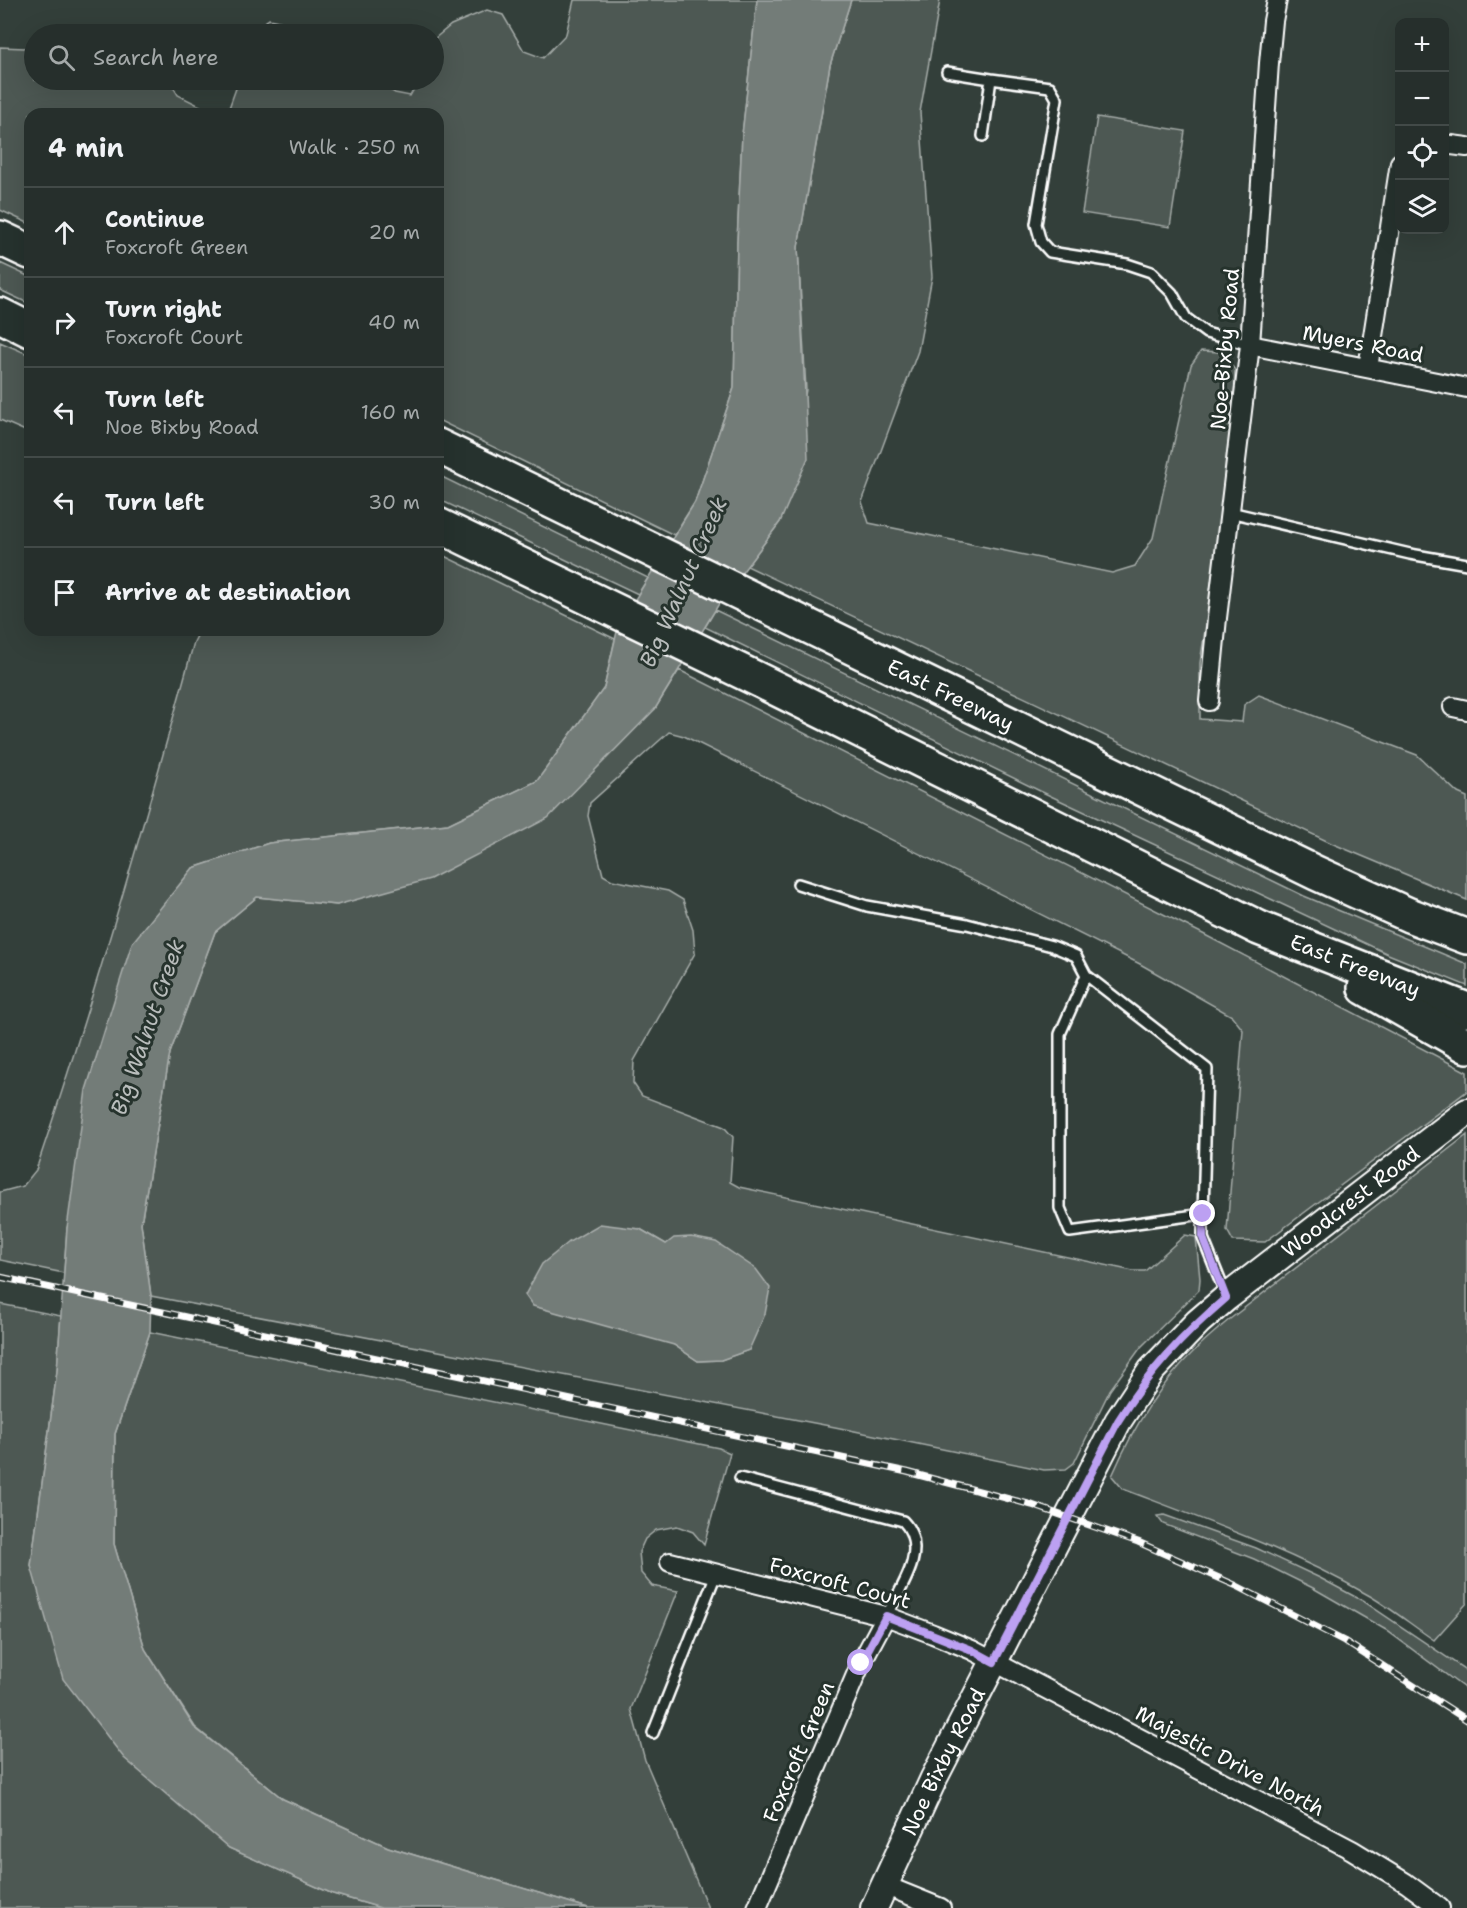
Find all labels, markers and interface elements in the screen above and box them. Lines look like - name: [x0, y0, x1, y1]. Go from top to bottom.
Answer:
- map controls: [1395, 18, 1449, 234]
- button: +: [1395, 18, 1449, 72]
- search box: [24, 24, 444, 90]
- icon: search: [45, 41, 78, 74]
- text: Search here: [93, 43, 219, 72]
- button: −: [1395, 72, 1449, 126]
- button: locate: [1395, 126, 1449, 180]
- text: 4 min: [48, 130, 124, 165]
- text: Walk · 250 m: [289, 134, 420, 160]
- button: layers: [1395, 180, 1449, 234]
- text: Continue: [105, 205, 205, 234]
- icon: ahead: [48, 216, 81, 249]
- text: 20 m: [369, 219, 420, 245]
- text: Foxcroft Green: [105, 234, 248, 260]
- street label: Noe-Bixby Road: [1204, 267, 1246, 431]
- text: Turn right: [105, 295, 222, 324]
- icon: right: [48, 306, 81, 339]
- text: 40 m: [368, 309, 420, 335]
- street label: Myers Road: [1300, 319, 1426, 369]
- text: Foxcroft Court: [105, 324, 243, 350]
- text: Turn left: [105, 385, 204, 414]
- icon: left: [48, 396, 81, 429]
- text: 160 m: [361, 399, 420, 425]
- text: Noe Bixby Road: [105, 414, 259, 440]
- icon: left: [48, 486, 81, 519]
- text: Turn left: [105, 488, 204, 517]
- text: 30 m: [368, 489, 420, 515]
- water label: Big Walnut Creek: [633, 492, 734, 672]
- icon: arrive: [48, 576, 81, 609]
- text: Arrive at destination: [105, 578, 351, 607]
- street label: East Freeway: [883, 653, 1019, 738]
- street label: East Freeway: [1286, 928, 1424, 1004]
- water label: Big Walnut Creek: [104, 935, 191, 1119]
- street label: Woodcrest Road: [1276, 1139, 1426, 1264]
- route end: [1189, 1200, 1215, 1226]
- street label: Foxcroft Court: [766, 1551, 914, 1615]
- route start: [847, 1649, 873, 1675]
- street label: Foxcroft Green: [757, 1677, 841, 1827]
- street label: Noe Bixby Road: [895, 1683, 992, 1840]
- street label: Majestic Drive North: [1131, 1699, 1329, 1823]

